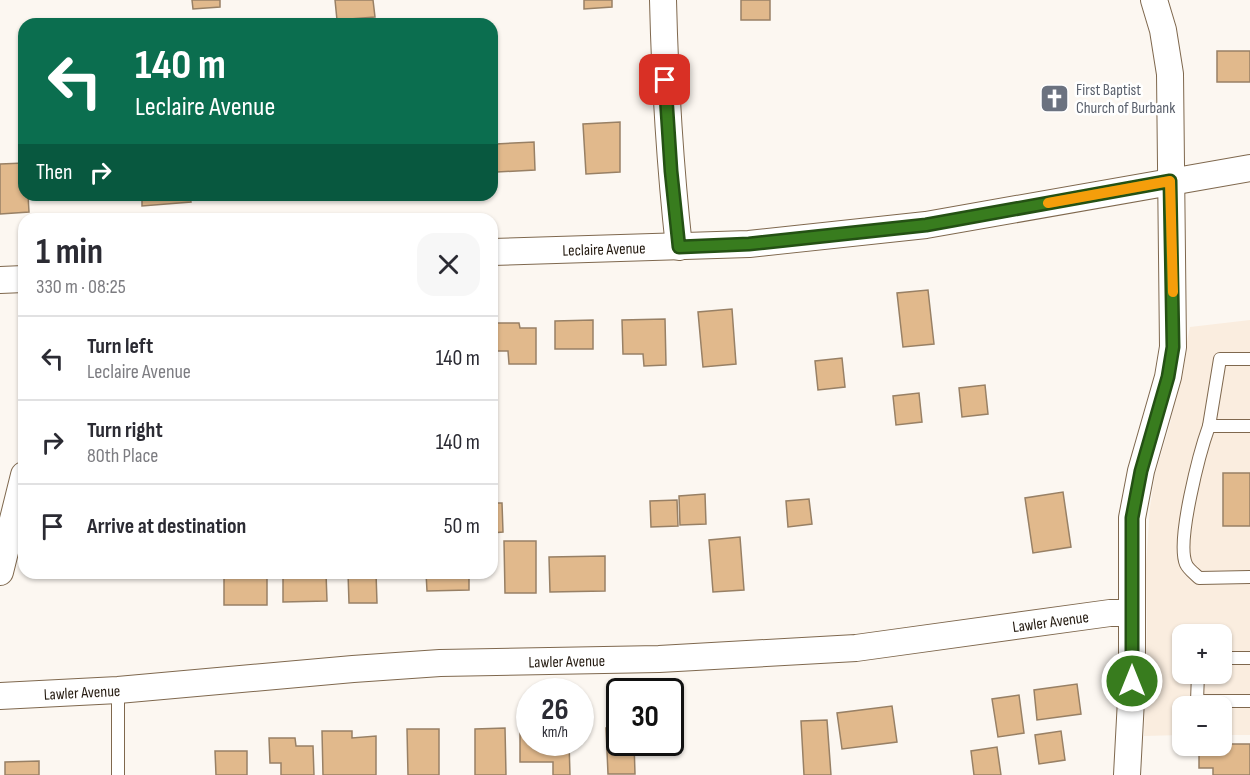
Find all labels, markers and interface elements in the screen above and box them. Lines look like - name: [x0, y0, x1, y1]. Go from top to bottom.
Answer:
- text: 140 m: [135, 40, 226, 91]
- icon: left: [36, 42, 114, 120]
- pin: [639, 54, 690, 105]
- icon: arrive: [648, 63, 681, 96]
- place label: First Baptist Church of Burbank: [1076, 81, 1175, 118]
- church icon: First Baptist Church of Burbank: [1039, 82, 1071, 114]
- text: Leclaire Avenue: [135, 91, 275, 123]
- icon: right: [84, 156, 117, 189]
- text: Then: [36, 159, 72, 186]
- text: 1 min: [36, 231, 103, 274]
- button: close: [417, 233, 480, 296]
- street label: Leclaire Avenue: [562, 239, 646, 261]
- text: 330 m · 08:25: [36, 275, 126, 299]
- text: Turn left: [87, 333, 153, 360]
- icon: left: [36, 342, 69, 375]
- text: 140 m: [436, 345, 480, 372]
- text: Leclaire Avenue: [87, 360, 191, 384]
- text: Turn right: [87, 417, 163, 444]
- icon: right: [36, 426, 69, 459]
- text: 140 m: [436, 429, 480, 456]
- text: 80th Place: [87, 444, 158, 468]
- icon: arrive: [36, 510, 69, 543]
- text: Arrive at destination: [87, 513, 246, 540]
- text: 50 m: [444, 513, 480, 540]
- street label: Lawler Avenue: [1011, 608, 1090, 637]
- map controls: [1172, 624, 1232, 756]
- button: +: [1172, 624, 1232, 684]
- position arrow: [1100, 649, 1164, 713]
- street label: Lawler Avenue: [528, 652, 605, 672]
- speed limit sign: 30: [606, 678, 684, 756]
- street label: Lawler Avenue: [43, 682, 121, 705]
- text: 26: [541, 692, 569, 728]
- button: −: [1172, 696, 1232, 756]
- text: km/h: [542, 723, 568, 742]

